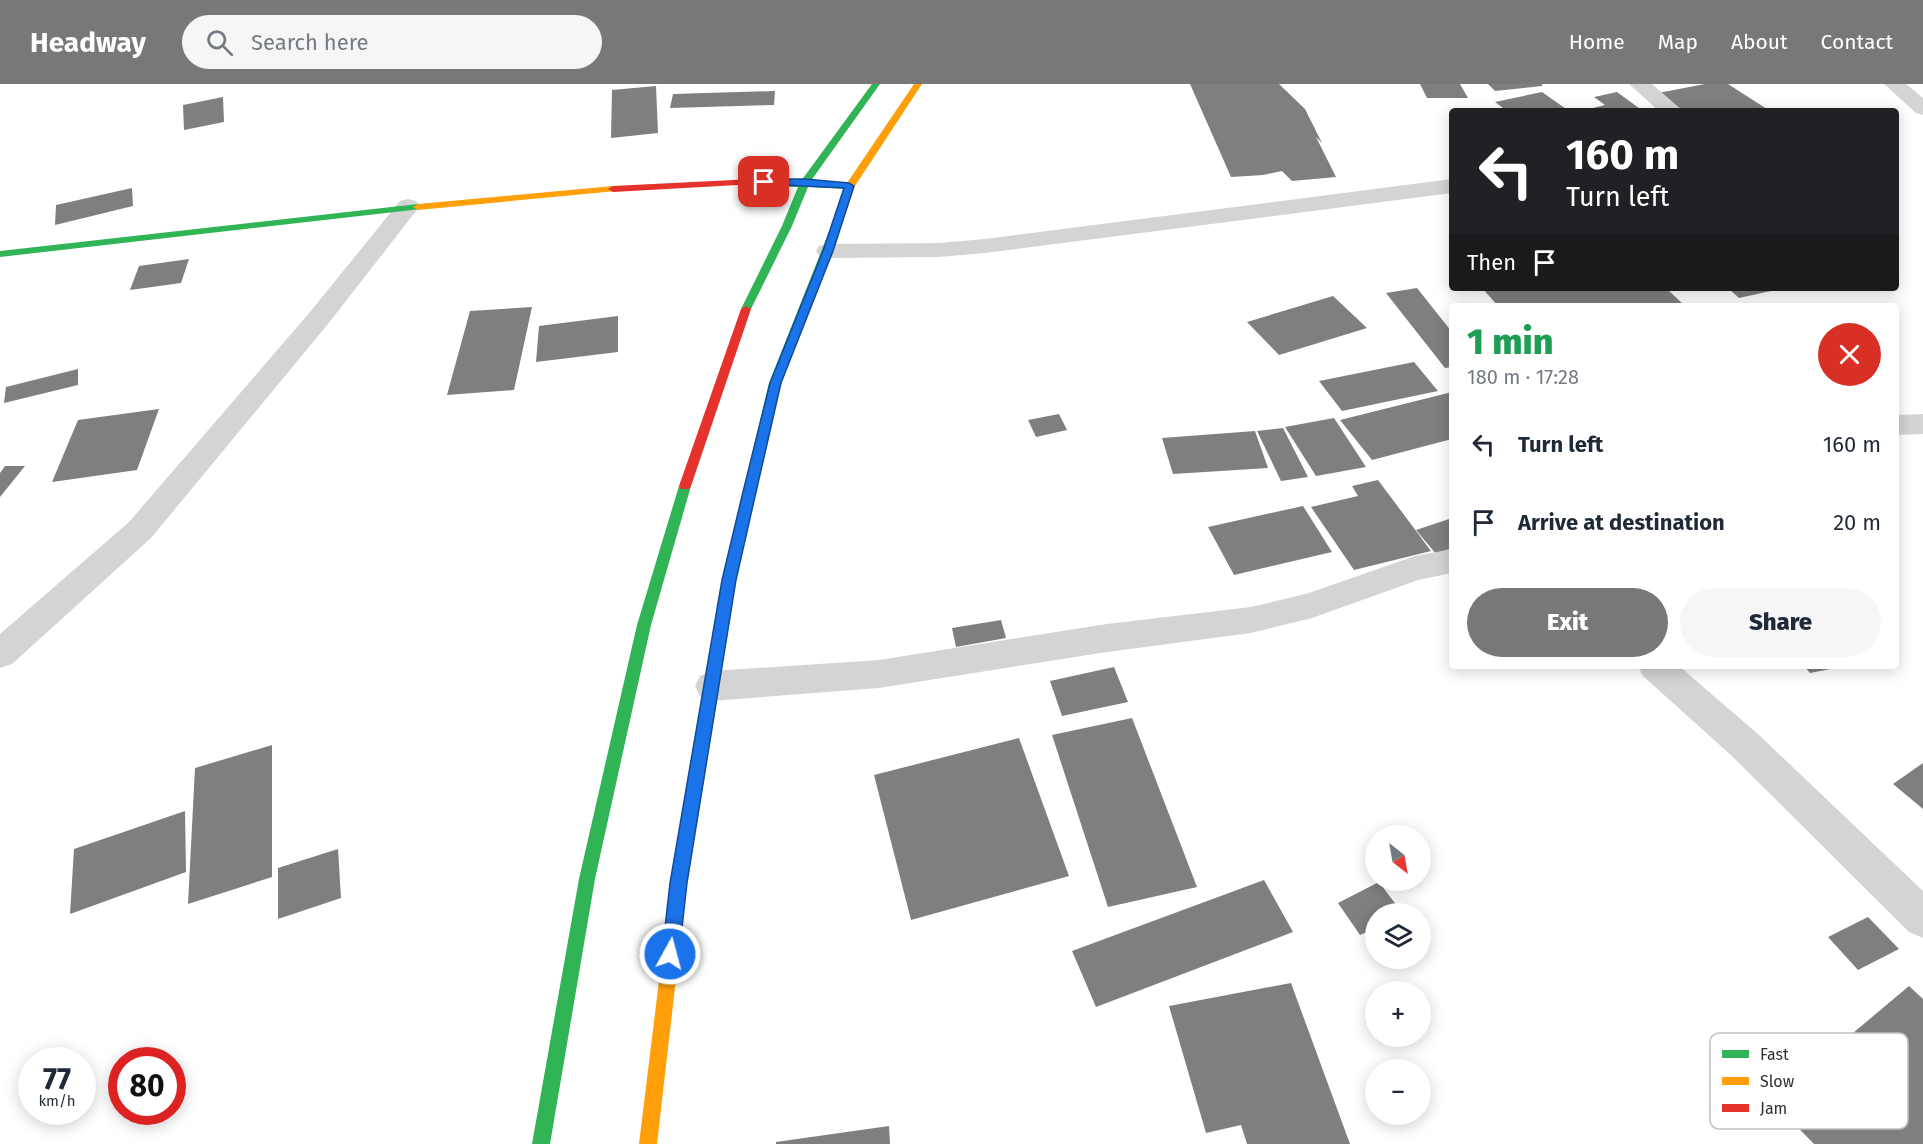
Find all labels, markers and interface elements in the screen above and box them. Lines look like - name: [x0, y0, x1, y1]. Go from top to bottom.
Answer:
- search box: [182, 15, 602, 69]
- text: Headway: [30, 26, 146, 59]
- icon: search: [203, 26, 236, 59]
- text: Search here: [251, 29, 369, 56]
- text: Home: [1569, 29, 1625, 55]
- text: Map: [1658, 29, 1698, 55]
- text: About: [1731, 29, 1788, 55]
- text: Contact: [1821, 29, 1893, 55]
- text: 160 m: [1566, 130, 1679, 180]
- icon: left: [1467, 132, 1545, 210]
- pin: [738, 156, 789, 207]
- icon: arrive: [747, 165, 780, 198]
- text: Turn left: [1566, 181, 1669, 213]
- icon: arrive: [1528, 246, 1561, 279]
- text: Then: [1467, 249, 1516, 276]
- text: 1 min: [1467, 320, 1553, 364]
- button: close: [1818, 323, 1881, 386]
- text: 180 m · 17:28: [1467, 365, 1579, 389]
- icon: left: [1467, 428, 1500, 461]
- text: Turn left: [1518, 431, 1603, 458]
- text: 160 m: [1823, 431, 1881, 458]
- icon: arrive: [1467, 506, 1500, 539]
- text: Arrive at destination: [1518, 509, 1725, 536]
- text: 20 m: [1833, 509, 1881, 536]
- button: Exit: [1467, 588, 1668, 657]
- button: Share: [1680, 588, 1881, 657]
- north arrow: [1365, 825, 1431, 891]
- map controls: [1365, 825, 1431, 1125]
- button: layers: [1365, 903, 1431, 969]
- position arrow: [638, 922, 702, 986]
- button: +: [1365, 981, 1431, 1047]
- legend: [1710, 1033, 1908, 1129]
- text: Fast: [1760, 1045, 1789, 1064]
- speed limit sign: 80: [108, 1047, 186, 1125]
- button: −: [1365, 1059, 1431, 1125]
- text: 77: [43, 1061, 71, 1097]
- text: Slow: [1760, 1072, 1795, 1091]
- text: km/h: [38, 1092, 76, 1110]
- text: Jam: [1760, 1099, 1787, 1118]

